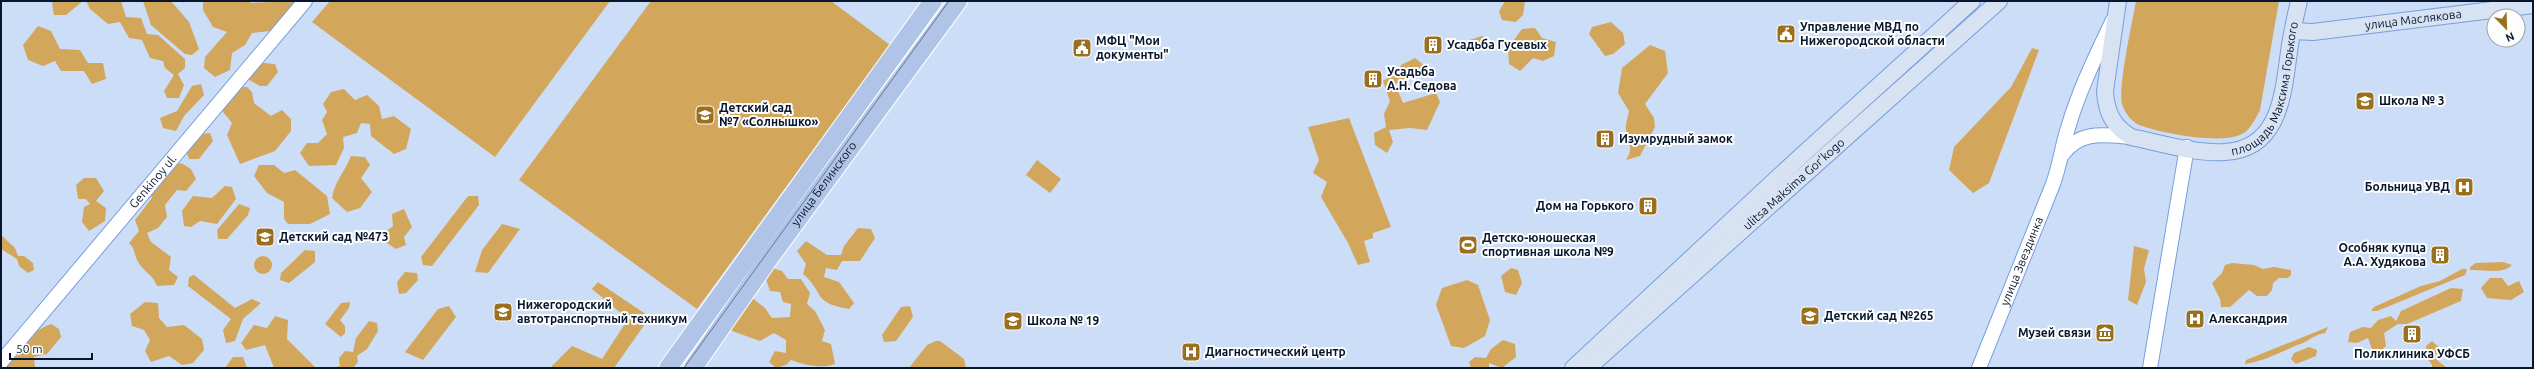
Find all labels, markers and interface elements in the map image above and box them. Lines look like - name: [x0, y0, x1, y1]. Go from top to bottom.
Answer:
- street label: улица Маслякова: [2364, 7, 2462, 32]
- north arrow: [2486, 8, 2526, 48]
- place label: Управление МВД по Нижегородской области: [1800, 20, 1945, 47]
- street label: площадь Максима Горького: [2230, 20, 2300, 157]
- public building icon: Управление МВД по Нижегородской области: [1775, 23, 1797, 45]
- text: N: [2504, 30, 2516, 44]
- place label: МФЦ "Мои документы": [1096, 34, 1169, 61]
- building icon: Усадьба Гусевых: [1422, 34, 1444, 56]
- public building icon: МФЦ "Мои документы": [1071, 37, 1093, 59]
- place label: Усадьба Гусевых: [1447, 38, 1547, 51]
- place label: Усадьба А.Н. Седова: [1387, 65, 1456, 92]
- building icon: Усадьба А.Н. Седова: [1362, 68, 1384, 90]
- school or university icon: Школа № 3: [2354, 90, 2376, 112]
- place label: Школа № 3: [2379, 94, 2445, 107]
- place label: Детский сад №7 «Солнышко»: [719, 101, 819, 128]
- school or university icon: Детский сад №7 «Солнышко»: [694, 104, 716, 126]
- building icon: Изумрудный замок: [1594, 128, 1616, 150]
- place label: Изумрудный замок: [1619, 132, 1733, 145]
- street label: ulitsa Maksima Gor'kogo: [1740, 135, 1847, 232]
- street label: улица Белинского: [788, 139, 859, 228]
- street label: Genkinoy ul.: [126, 152, 179, 211]
- hospital icon: Больница УВД: [2453, 176, 2475, 198]
- place label: Больница УВД: [2365, 180, 2451, 193]
- building icon: Дом на Горького: [1637, 195, 1659, 217]
- place label: Дом на Горького: [1536, 199, 1634, 212]
- street label: улица Звездинка: [1998, 215, 2045, 308]
- school or university icon: Детский сад №473: [254, 226, 276, 248]
- place label: Детский сад №473: [279, 230, 389, 243]
- place label: Детско-юношеская спортивная школа №9: [1482, 231, 1614, 258]
- sports icon: Детско-юношеская спортивная школа №9: [1457, 234, 1479, 256]
- place label: Особняк купца А.А. Худякова: [2338, 241, 2426, 268]
- building icon: Особняк купца А.А. Худякова: [2429, 244, 2451, 266]
- place label: Нижегородский автотранспортный техникум: [517, 298, 687, 325]
- school or university icon: Нижегородский автотранспортный техникум: [492, 301, 514, 323]
- school or university icon: Детский сад №265: [1799, 305, 1821, 327]
- hospital icon: Александрия: [2184, 308, 2206, 330]
- place label: Детский сад №265: [1824, 309, 1934, 322]
- school or university icon: Школа № 19: [1002, 310, 1024, 332]
- place label: Александрия: [2209, 312, 2287, 325]
- place label: Школа № 19: [1027, 314, 1100, 327]
- museum icon: Музей связи: [2094, 322, 2116, 344]
- building icon: Поликлиника УФСБ: [2401, 323, 2423, 345]
- place label: Музей связи: [2018, 326, 2091, 339]
- scale bar: [10, 335, 92, 361]
- hospital icon: Диагностический центр: [1180, 341, 1202, 363]
- text: 50 m: [16, 342, 43, 355]
- place label: Диагностический центр: [1205, 345, 1346, 358]
- place label: Поликлиника УФСБ: [2354, 347, 2470, 360]

